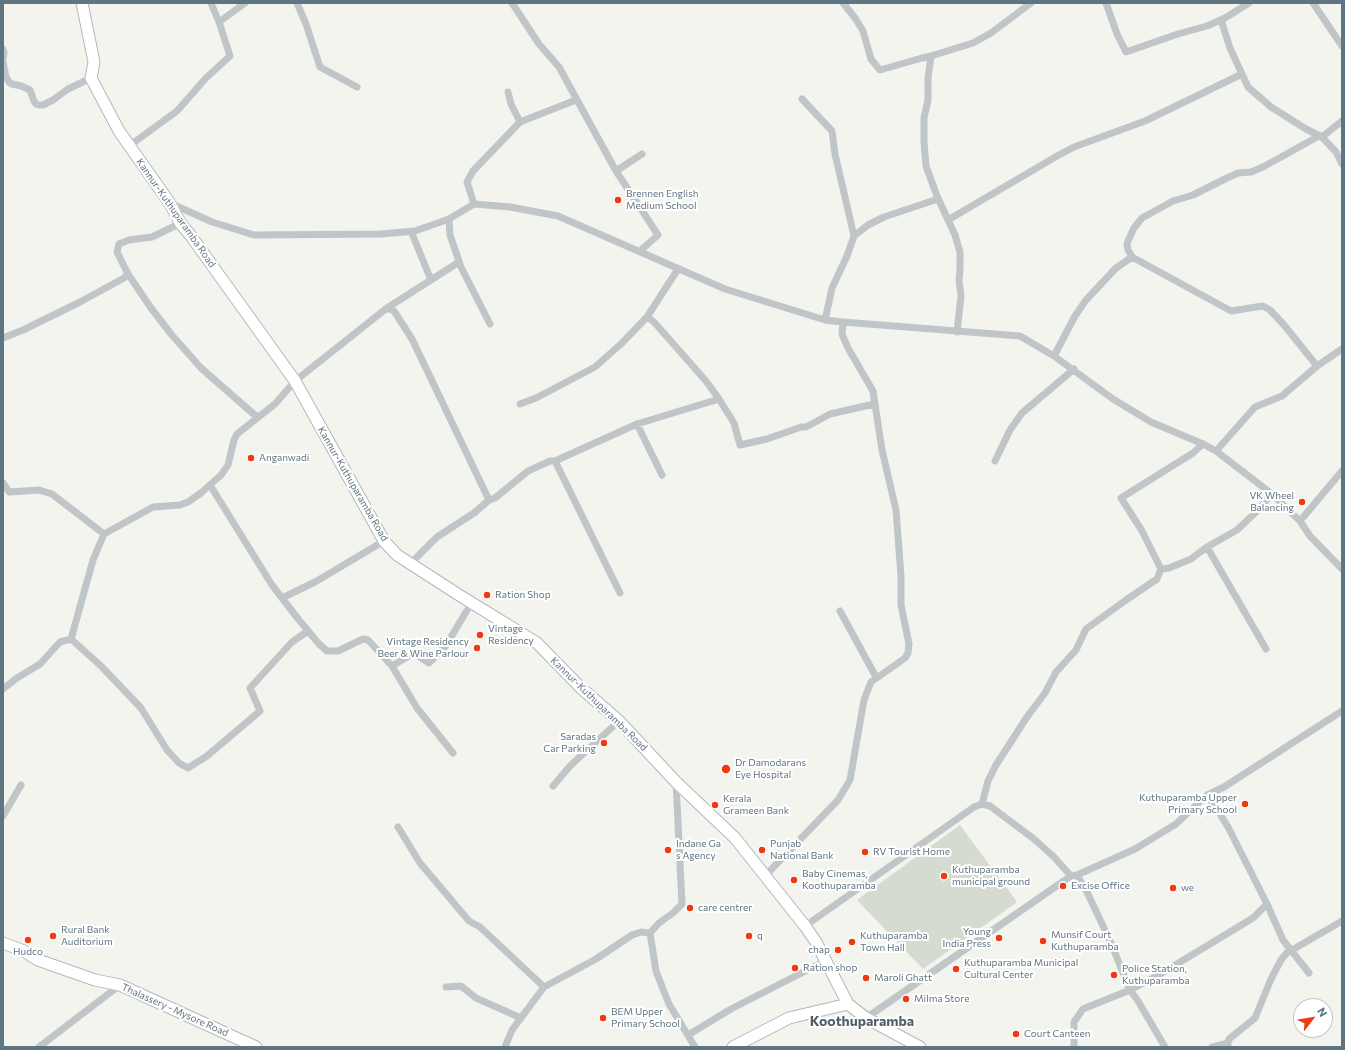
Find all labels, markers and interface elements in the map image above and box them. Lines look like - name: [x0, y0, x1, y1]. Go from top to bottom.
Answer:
- street label: Kannur-Kuthuparamba Road: [134, 156, 218, 270]
- place label: Brennen English Medium School: [626, 188, 698, 212]
- marker: Brennen English Medium School: [613, 195, 623, 205]
- street label: Kannur-Kuthuparamba Road: [315, 425, 391, 543]
- place label: Anganwadi: [259, 452, 309, 464]
- marker: Anganwadi: [246, 453, 256, 463]
- place label: VK Wheel Balancing: [1249, 490, 1294, 514]
- marker: VK Wheel Balancing: [1297, 497, 1307, 507]
- place label: Ration Shop: [495, 589, 551, 601]
- marker: Ration Shop: [482, 590, 492, 600]
- place label: Vintage Residency: [488, 623, 534, 646]
- marker: Vintage Residency: [475, 630, 485, 640]
- place label: Vintage Residency Beer & Wine Parlour: [378, 636, 469, 660]
- marker: Vintage Residency Beer & Wine Parlour: [472, 643, 482, 653]
- street label: Kannur-Kuthuparamba Road: [548, 654, 650, 754]
- place label: Saradas Car Parking: [543, 731, 596, 754]
- marker: Saradas Car Parking: [599, 738, 609, 748]
- place label: Dr Damodarans Eye Hospital: [735, 757, 806, 780]
- marker: Dr Damodarans Eye Hospital: [720, 763, 732, 775]
- place label: Kuthuparamba Upper Primary School: [1139, 792, 1237, 816]
- place label: Kerala Grameen Bank: [723, 793, 789, 816]
- marker: Kuthuparamba Upper Primary School: [1240, 799, 1250, 809]
- marker: Kerala Grameen Bank: [710, 800, 720, 810]
- place label: Indane Ga s Agency: [676, 838, 721, 862]
- place label: Punjab National Bank: [770, 838, 834, 862]
- marker: Indane Ga s Agency: [663, 845, 673, 855]
- marker: Punjab National Bank: [757, 845, 767, 855]
- place label: RV Tourist Home: [873, 846, 950, 858]
- marker: RV Tourist Home: [860, 847, 870, 857]
- place label: Kuthuparamba municipal ground: [952, 864, 1030, 888]
- place label: Baby Cinemas, Koothuparamba: [802, 868, 876, 892]
- marker: Kuthuparamba municipal ground: [939, 871, 949, 881]
- marker: Baby Cinemas, Koothuparamba: [789, 875, 799, 885]
- place label: Excise Office: [1071, 880, 1130, 892]
- marker: Excise Office: [1058, 881, 1068, 891]
- place label: we: [1181, 882, 1194, 894]
- marker: we: [1168, 883, 1178, 893]
- place label: care centrer: [698, 902, 752, 914]
- marker: care centrer: [685, 903, 695, 913]
- place label: Rural Bank Auditorium: [61, 924, 113, 948]
- place label: Young India Press: [943, 926, 991, 950]
- place label: Munsif Court Kuthuparamba: [1051, 929, 1119, 952]
- place label: q: [757, 930, 763, 942]
- place label: Kuthuparamba Town Hall: [860, 930, 928, 954]
- marker: Rural Bank Auditorium: [48, 931, 58, 941]
- marker: q: [744, 931, 754, 941]
- marker: Young India Press: [994, 933, 1004, 943]
- marker: Hudco: [23, 935, 33, 945]
- marker: Munsif Court Kuthuparamba: [1038, 936, 1048, 946]
- marker: Kuthuparamba Town Hall: [847, 937, 857, 947]
- place label: chap: [808, 944, 830, 956]
- marker: chap: [833, 945, 843, 955]
- place label: Hudco: [13, 946, 43, 958]
- place label: Kuthuparamba Municipal Cultural Center: [964, 957, 1078, 980]
- place label: Ration shop: [803, 962, 857, 974]
- marker: Ration shop: [790, 963, 800, 973]
- place label: Police Station, Kuthuparamba: [1122, 963, 1190, 986]
- marker: Kuthuparamba Municipal Cultural Center: [951, 964, 961, 974]
- marker: Police Station, Kuthuparamba: [1109, 970, 1119, 980]
- place label: Maroli Ghatt: [874, 972, 932, 984]
- marker: Maroli Ghatt: [861, 973, 871, 983]
- street label: Thalassery - Mysore Road: [120, 981, 230, 1039]
- place label: Milma Store: [914, 993, 969, 1005]
- marker: Milma Store: [901, 994, 911, 1004]
- north arrow: [1293, 998, 1333, 1038]
- text: N: [1315, 1005, 1331, 1019]
- place label: BEM Upper Primary School: [611, 1006, 680, 1030]
- marker: BEM Upper Primary School: [598, 1013, 608, 1023]
- district label: Koothuparamba: [810, 1013, 914, 1029]
- place label: Court Canteen: [1024, 1028, 1091, 1040]
- marker: Court Canteen: [1011, 1029, 1021, 1039]

